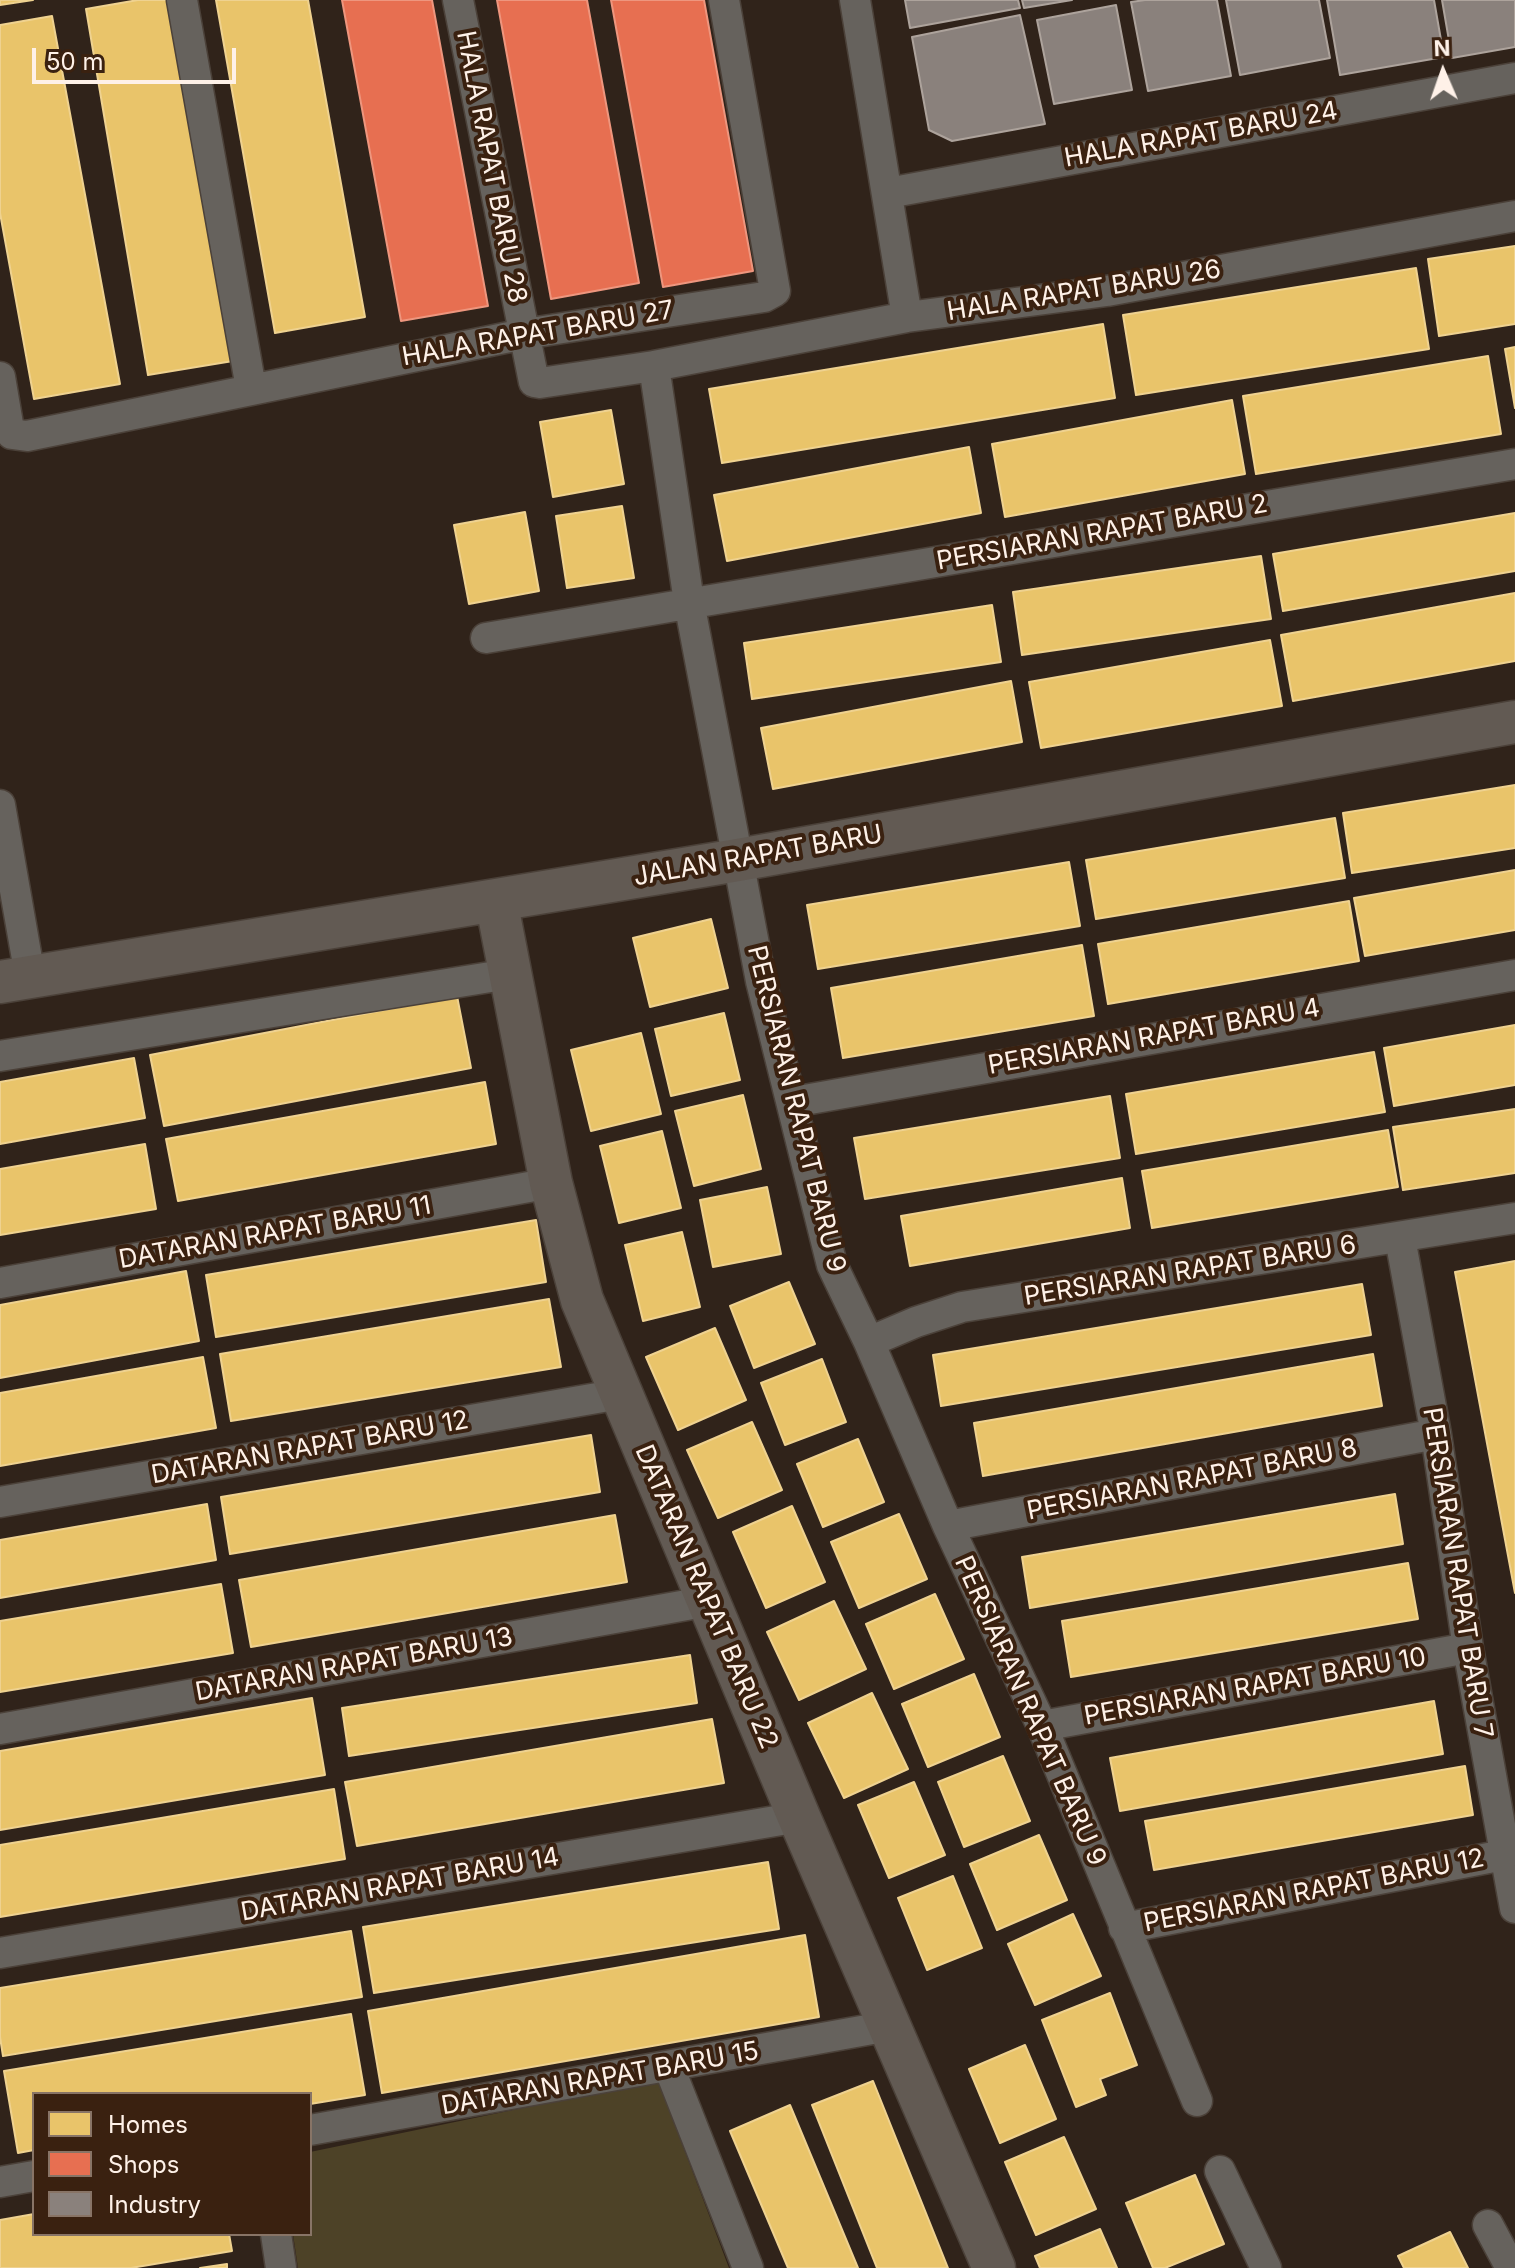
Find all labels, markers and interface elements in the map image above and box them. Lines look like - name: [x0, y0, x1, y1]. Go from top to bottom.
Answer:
- street label: HALA RAPAT BARU 28: [449, 28, 533, 306]
- scale bar: [36, 32, 240, 82]
- north arrow: [1403, 32, 1483, 112]
- text: N: [1433, 35, 1451, 61]
- text: 50 m: [46, 47, 104, 76]
- street label: HALA RAPAT BARU 24: [1062, 96, 1340, 174]
- street label: HALA RAPAT BARU 26: [945, 254, 1223, 328]
- street label: HALA RAPAT BARU 27: [400, 295, 676, 373]
- street label: PERSIARAN RAPAT BARU 2: [934, 489, 1270, 577]
- street label: JALAN RAPAT BARU: [631, 819, 885, 893]
- street label: PERSIARAN RAPAT BARU 9: [740, 942, 852, 1276]
- street label: PERSIARAN RAPAT BARU 4: [986, 992, 1322, 1082]
- street label: DATARAN RAPAT BARU 11: [117, 1190, 433, 1276]
- street label: PERSIARAN RAPAT BARU 6: [1022, 1229, 1358, 1313]
- street label: DATARAN RAPAT BARU 12: [149, 1405, 471, 1491]
- street label: PERSIARAN RAPAT BARU 7: [1415, 1405, 1499, 1741]
- street label: PERSIARAN RAPAT BARU 8: [1024, 1433, 1360, 1527]
- street label: DATARAN RAPAT BARU 22: [628, 1440, 784, 1754]
- street label: PERSIARAN RAPAT BARU 9: [947, 1551, 1113, 1871]
- street label: DATARAN RAPAT BARU 13: [193, 1622, 515, 1708]
- street label: PERSIARAN RAPAT BARU 10: [1082, 1642, 1428, 1732]
- street label: DATARAN RAPAT BARU 14: [238, 1842, 562, 1928]
- street label: PERSIARAN RAPAT BARU 12: [1141, 1843, 1487, 1939]
- street label: DATARAN RAPAT BARU 15: [439, 2036, 761, 2122]
- legend: [32, 2092, 312, 2236]
- text: Homes: [108, 2110, 188, 2139]
- text: Shops: [108, 2150, 179, 2179]
- text: Industry: [108, 2190, 201, 2219]

